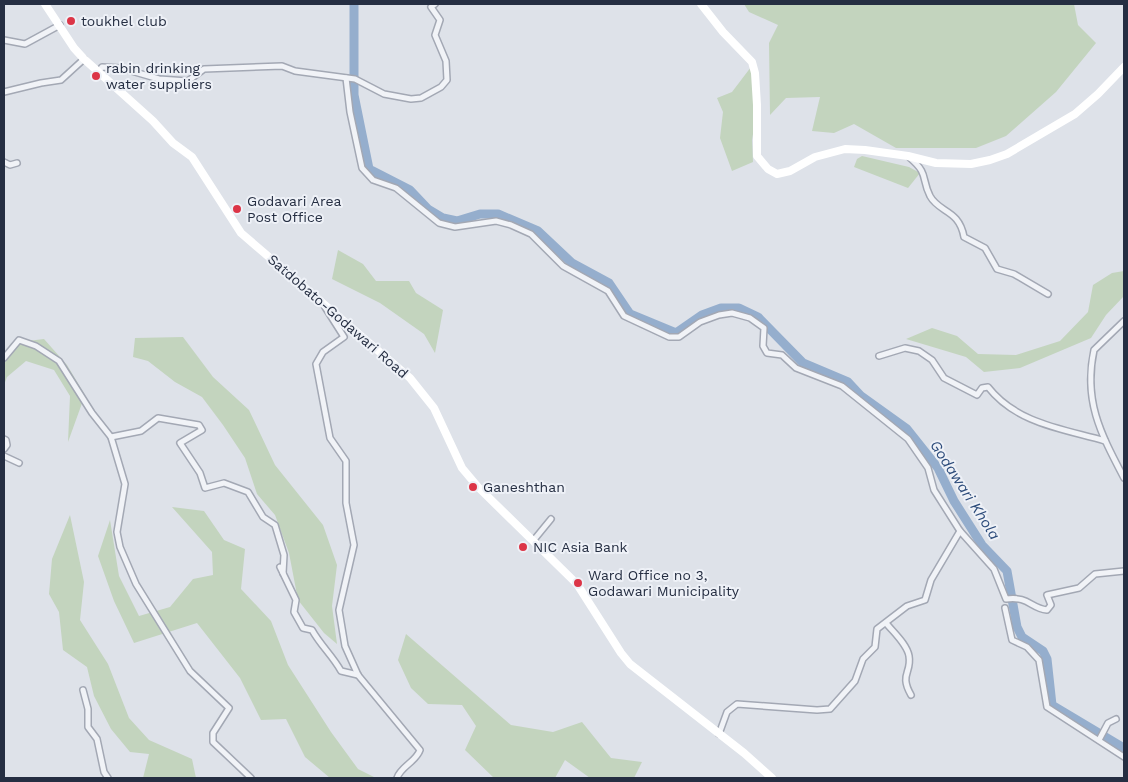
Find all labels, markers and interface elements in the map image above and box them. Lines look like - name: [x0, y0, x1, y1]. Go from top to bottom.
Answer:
- place label: toukhel club: [81, 13, 167, 29]
- marker: toukhel club: [65, 15, 77, 27]
- place label: rabin drinking water suppliers: [106, 60, 212, 92]
- marker: rabin drinking water suppliers: [90, 70, 102, 82]
- place label: Godavari Area Post Office: [247, 193, 341, 225]
- marker: Godavari Area Post Office: [231, 203, 243, 215]
- street label: Satdobato-Godawari Road: [265, 251, 411, 381]
- water label: Godawari Khola: [926, 437, 1004, 543]
- place label: Ganeshthan: [483, 479, 565, 495]
- marker: Ganeshthan: [467, 481, 479, 493]
- place label: NIC Asia Bank: [533, 539, 628, 555]
- marker: NIC Asia Bank: [517, 541, 529, 553]
- place label: Ward Office no 3, Godawari Municipality: [588, 567, 740, 599]
- marker: Ward Office no 3, Godawari Municipality: [572, 577, 584, 589]

